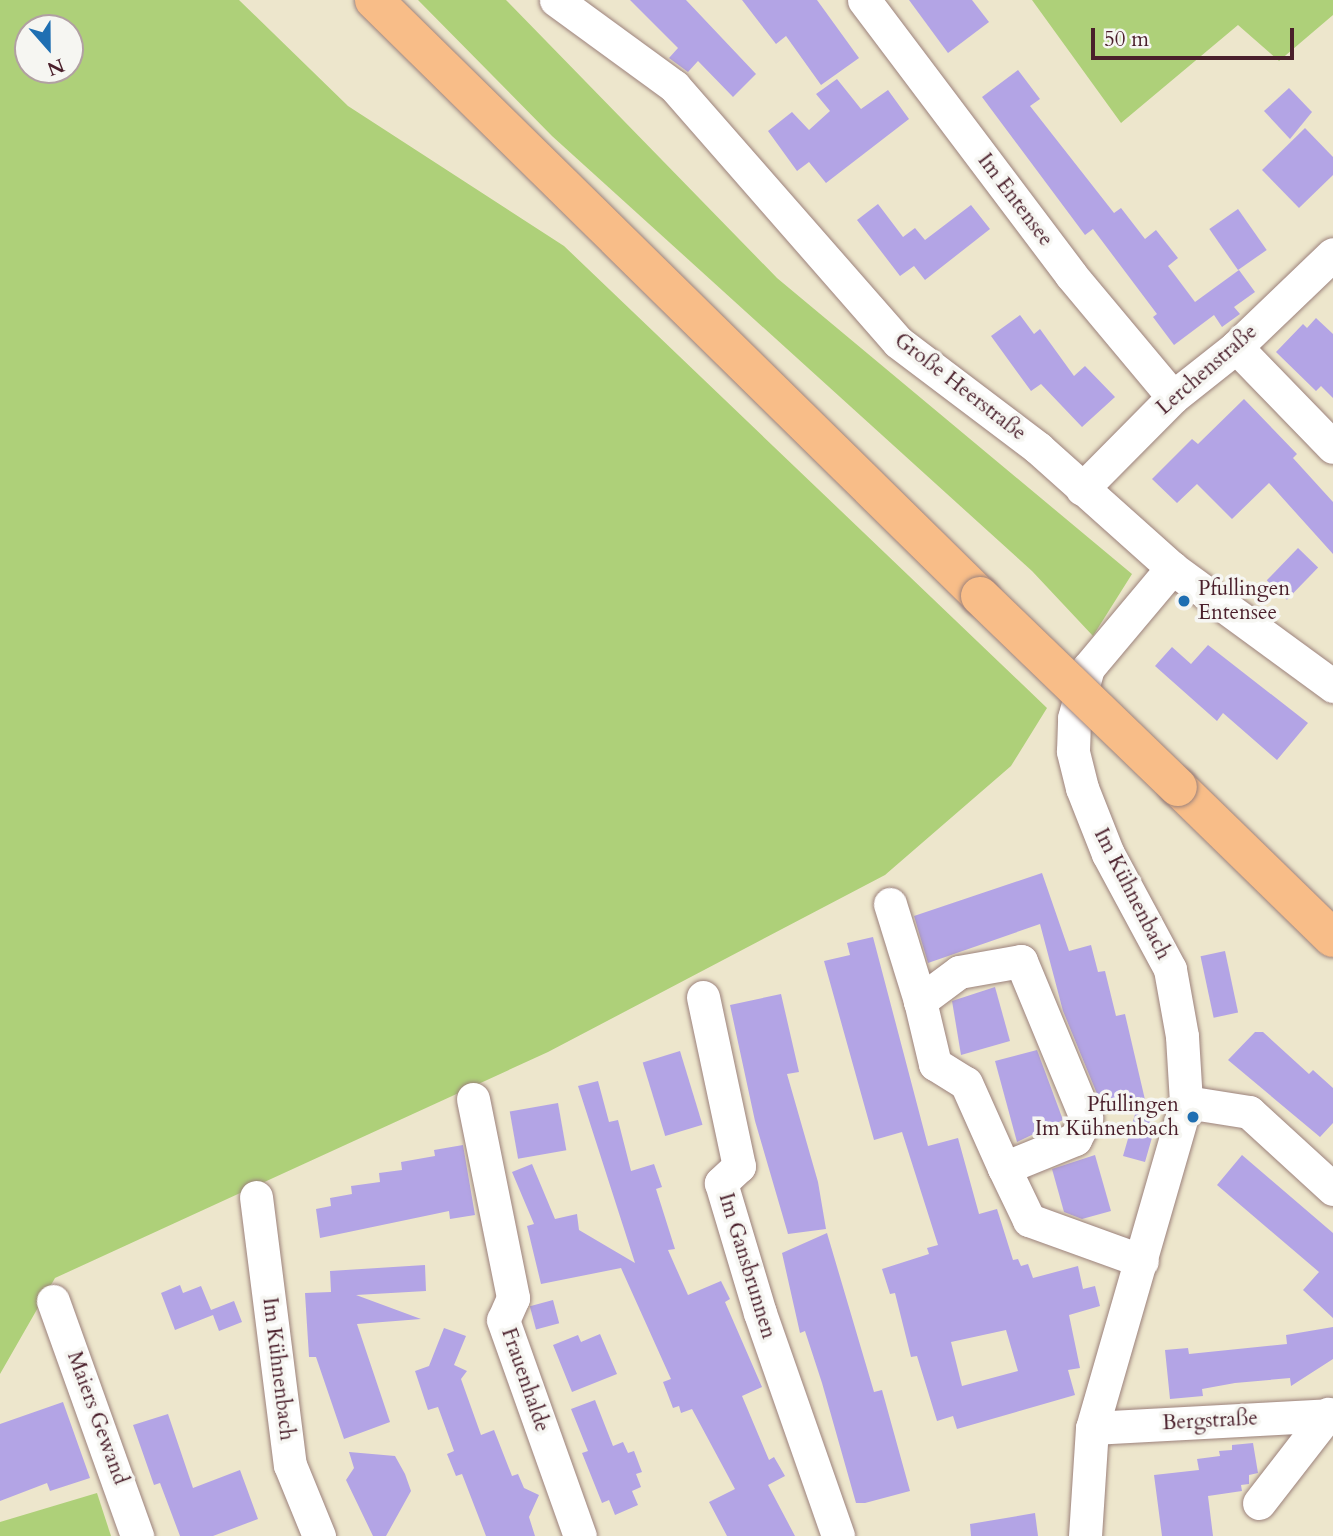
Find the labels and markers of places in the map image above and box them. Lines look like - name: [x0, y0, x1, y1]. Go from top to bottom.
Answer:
- place label: Pfullingen Entensee: [1198, 576, 1290, 626]
- marker: Pfullingen Entensee: [1176, 593, 1192, 609]
- place label: Pfullingen Im Kühnenbach: [1035, 1092, 1179, 1142]
- marker: Pfullingen Im Kühnenbach: [1185, 1109, 1201, 1125]

